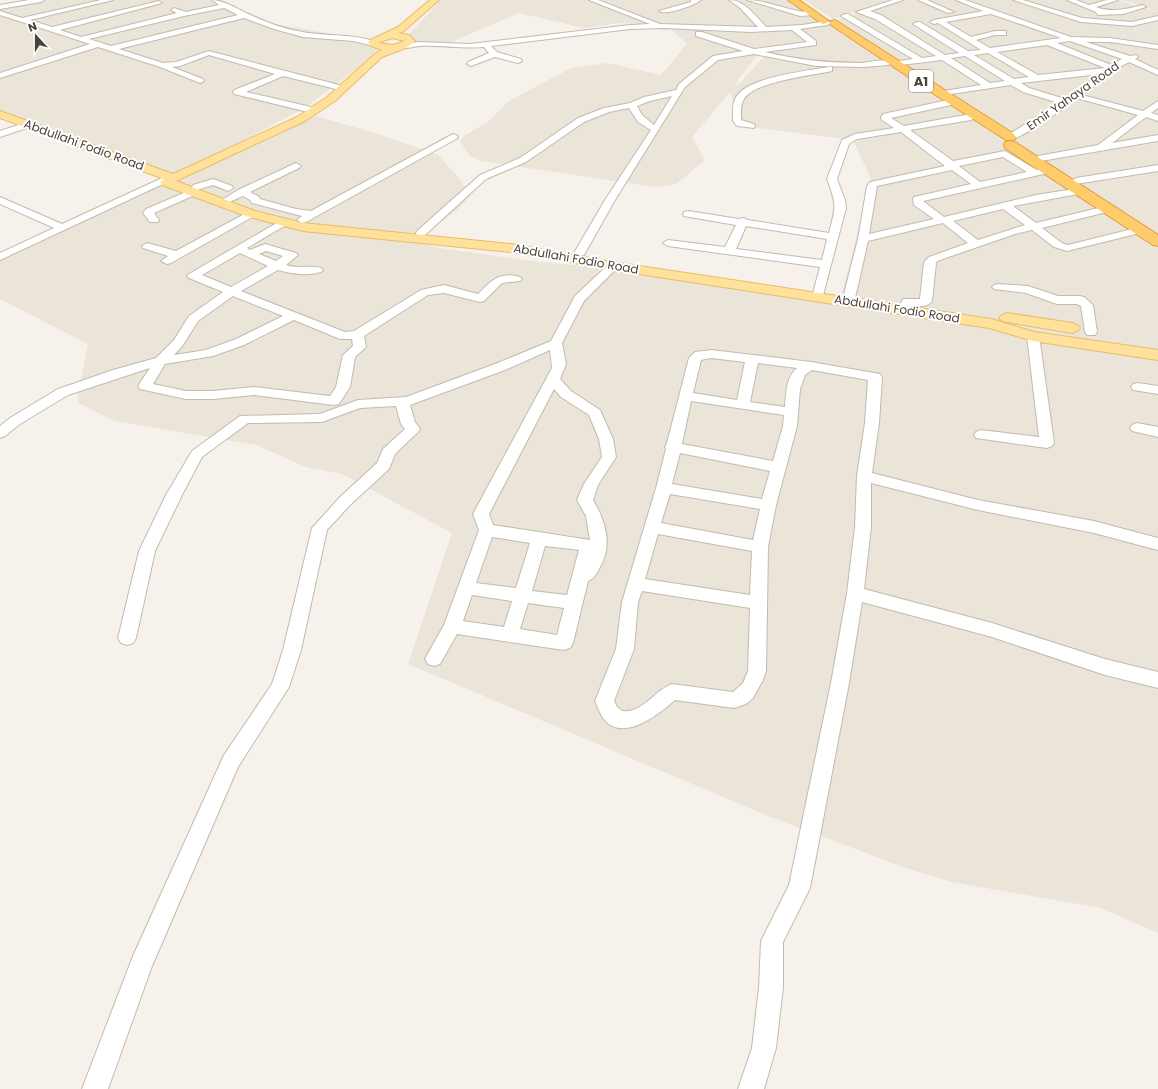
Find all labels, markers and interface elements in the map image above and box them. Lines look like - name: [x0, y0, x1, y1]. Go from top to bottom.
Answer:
- north arrow: [16, 16, 56, 56]
- text: N: [26, 18, 39, 36]
- street label: Emir Yahaya Road: [1023, 57, 1122, 134]
- road number: A1: [909, 70, 933, 92]
- street label: Abdullahi Fodio Road: [22, 115, 147, 174]
- street label: Abdullahi Fodio Road: [512, 239, 640, 278]
- street label: Abdullahi Fodio Road: [833, 290, 961, 327]

